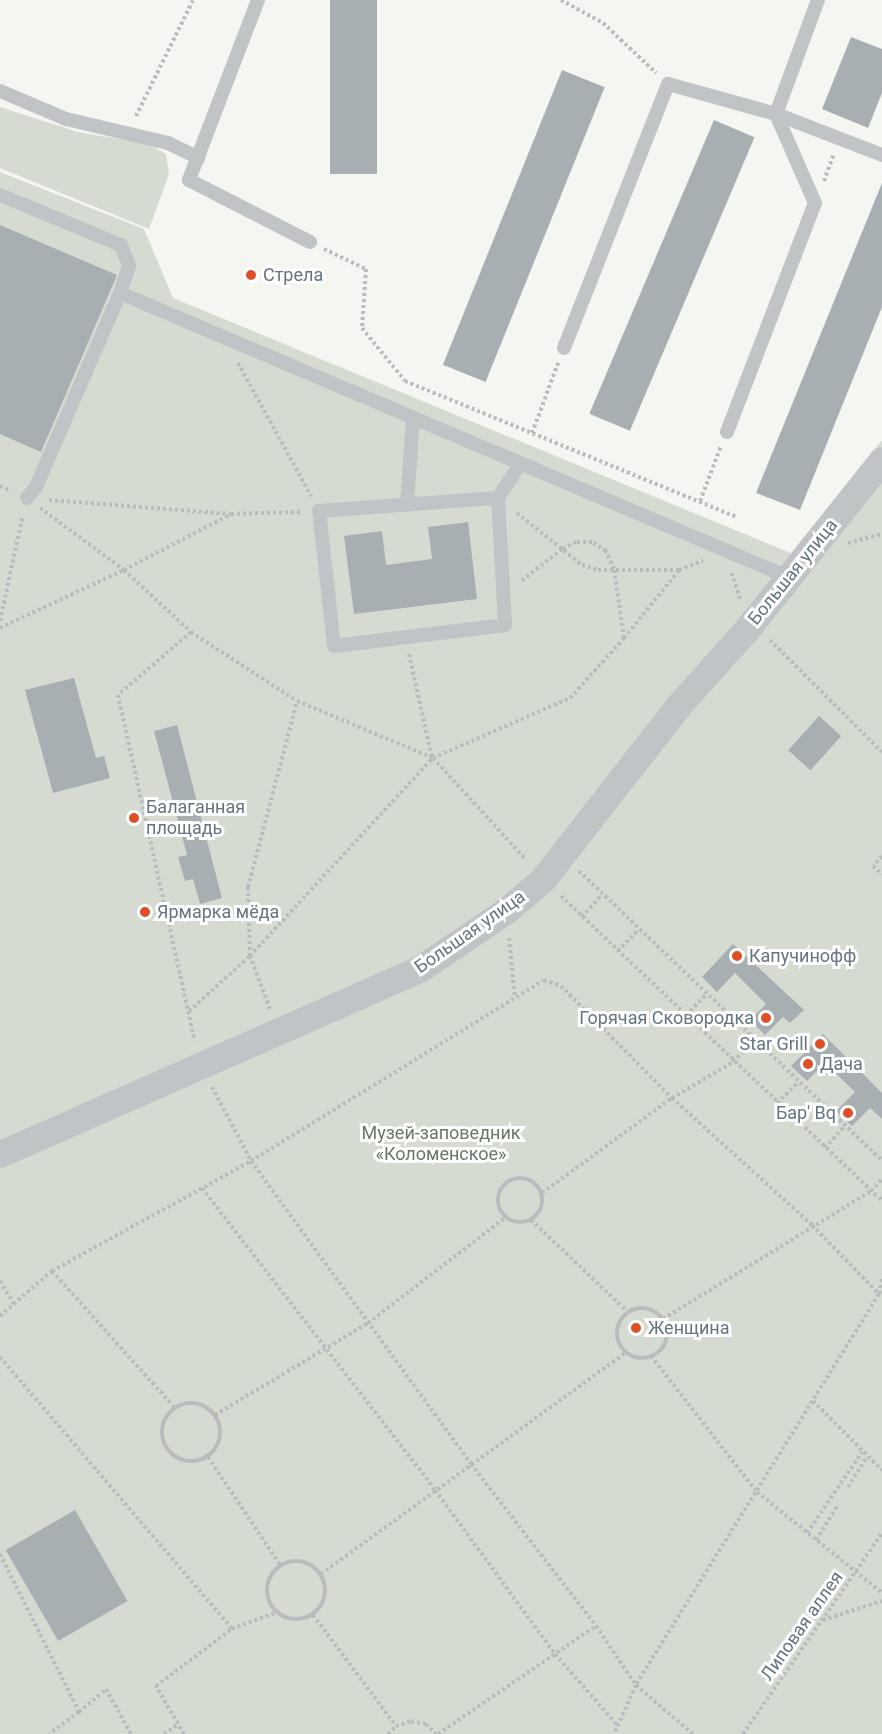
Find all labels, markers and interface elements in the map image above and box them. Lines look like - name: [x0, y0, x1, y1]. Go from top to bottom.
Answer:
- place label: Стрела: [263, 264, 323, 286]
- marker: Стрела: [244, 268, 258, 282]
- street label: Большая улица: [744, 515, 842, 629]
- place label: Балаганная площадь: [146, 797, 245, 840]
- marker: Балаганная площадь: [127, 811, 141, 825]
- street label: Большая улица: [411, 886, 529, 978]
- place label: Ярмарка мёда: [157, 901, 279, 923]
- marker: Ярмарка мёда: [138, 905, 152, 919]
- place label: Капучинофф: [749, 945, 856, 967]
- marker: Капучинофф: [730, 949, 744, 963]
- place label: Горячая Сковородка: [579, 1007, 754, 1029]
- marker: Горячая Сковородка: [759, 1011, 773, 1025]
- place label: Star Grill: [740, 1033, 808, 1055]
- marker: Star Grill: [813, 1037, 827, 1051]
- place label: Дача: [820, 1053, 863, 1075]
- marker: Дача: [801, 1057, 815, 1071]
- place label: Бар' Bq: [776, 1102, 836, 1124]
- marker: Бар' Bq: [841, 1106, 855, 1120]
- park label: Музей-заповедник «Коломенское»: [361, 1123, 521, 1166]
- place label: Женщина: [648, 1317, 729, 1339]
- marker: Женщина: [629, 1321, 643, 1335]
- street label: Липовая аллея: [756, 1567, 848, 1685]

